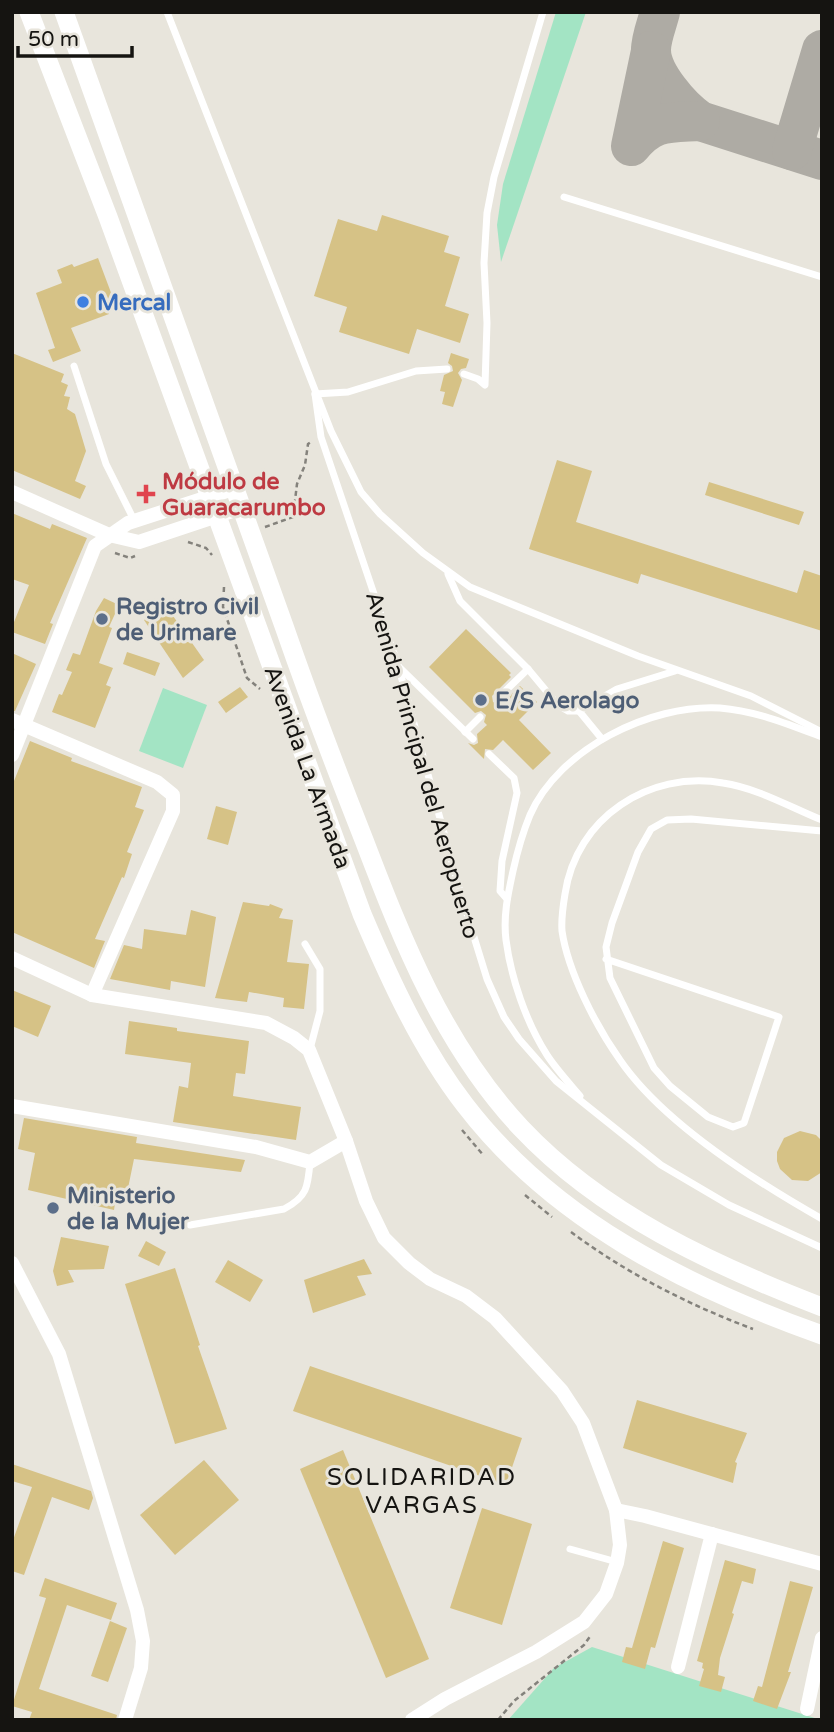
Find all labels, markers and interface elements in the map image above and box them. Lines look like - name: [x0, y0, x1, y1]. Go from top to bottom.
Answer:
- scale bar: [18, 14, 131, 58]
- text: 50 m: [28, 27, 79, 52]
- place label: Mercal: [97, 289, 171, 317]
- marker: Mercal: [75, 294, 91, 310]
- place label: Módulo de Guaracarumbo: [162, 468, 326, 522]
- marker: Módulo de Guaracarumbo: [136, 484, 156, 504]
- street label: Avenida Principal del Aeropuerto: [359, 588, 485, 942]
- place label: Registro Civil de Urimare: [116, 593, 259, 647]
- marker: Registro Civil de Urimare: [94, 611, 110, 627]
- street label: Avenida La Armada: [257, 662, 357, 873]
- place label: E/S Aerolago: [495, 687, 640, 715]
- marker: E/S Aerolago: [473, 692, 489, 708]
- place label: Ministerio de la Mujer: [67, 1182, 190, 1236]
- marker: Ministerio de la Mujer: [45, 1200, 61, 1216]
- district label: SOLIDARIDAD VARGAS: [327, 1463, 517, 1520]

